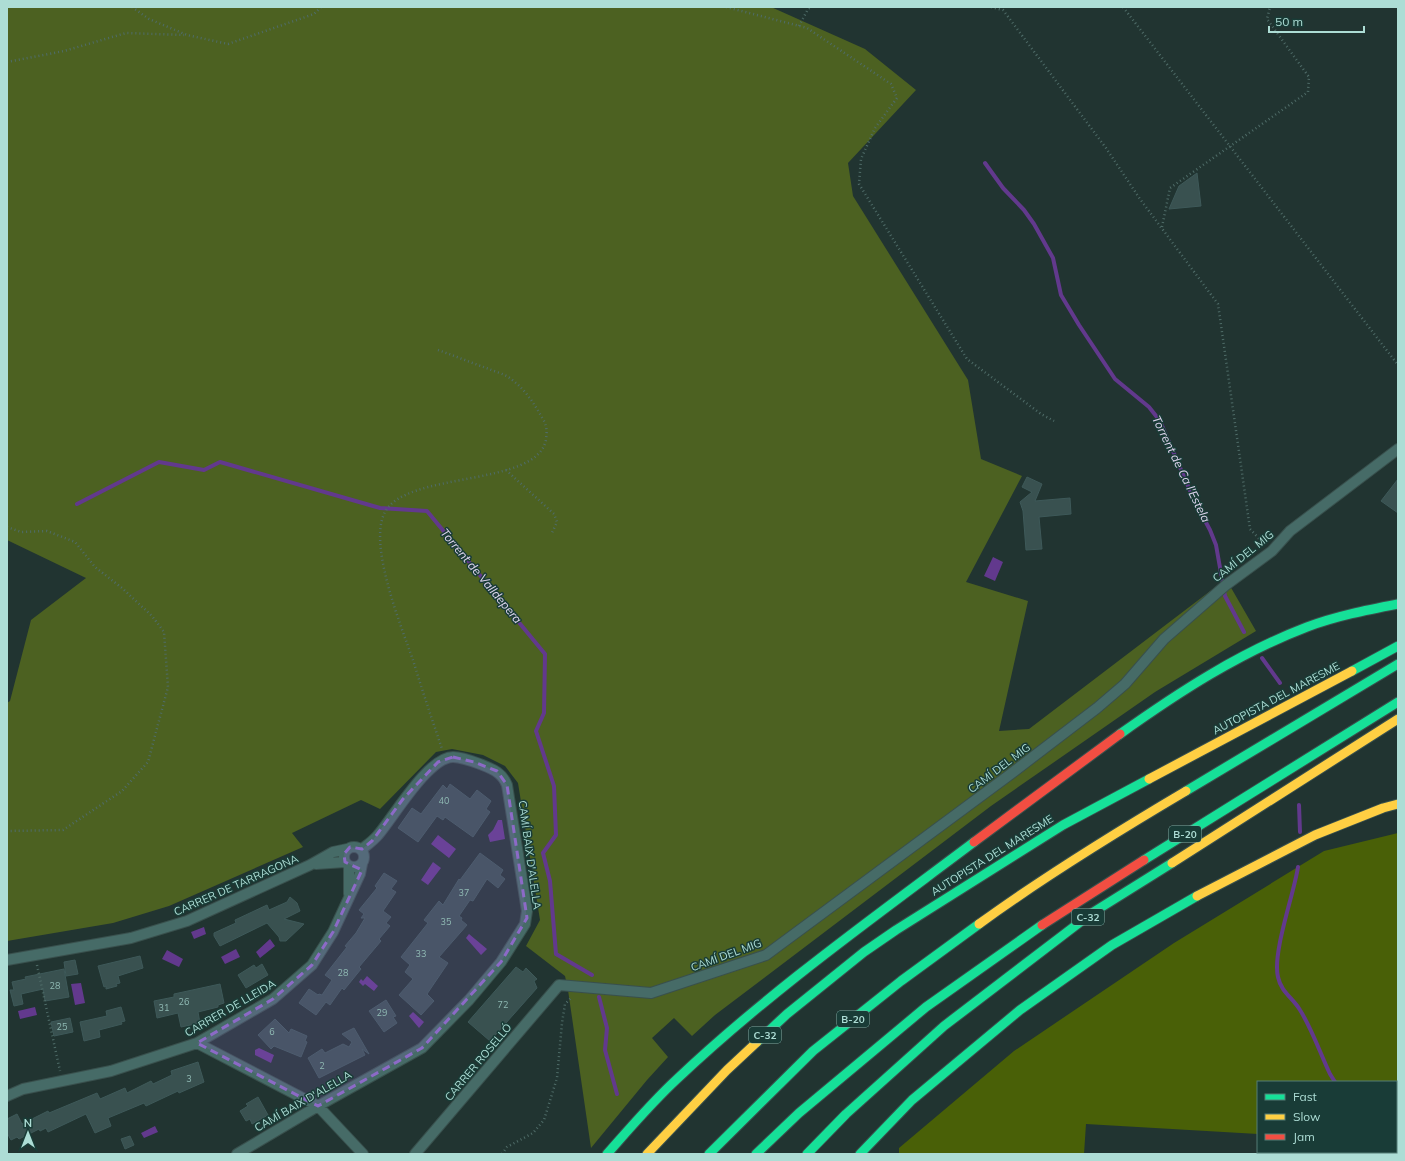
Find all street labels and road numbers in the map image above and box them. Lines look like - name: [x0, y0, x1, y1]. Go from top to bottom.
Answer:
- street label: CAMÍ DEL MIG: [1210, 527, 1276, 585]
- street label: AUTOPISTA DEL MARESME: [1210, 658, 1342, 738]
- street label: CAMÍ DEL MIG: [965, 740, 1033, 796]
- street label: CAMÍ BAIX D'ALELLA: [515, 800, 545, 910]
- street label: AUTOPISTA DEL MARESME: [928, 811, 1056, 899]
- road number: B-20: [1169, 826, 1201, 842]
- street label: CARRER DE TARRAGONA: [172, 851, 300, 919]
- road number: C-32: [1072, 909, 1104, 925]
- street label: CAMÍ DEL MIG: [689, 936, 763, 974]
- street label: CARRER DE LLEIDA: [182, 976, 278, 1040]
- road number: B-20: [837, 1011, 869, 1027]
- street label: CARRER ROSELLÓ: [441, 1020, 515, 1104]
- road number: C-32: [749, 1027, 781, 1043]
- street label: CAMÍ BAIX D'ALELLA: [252, 1067, 354, 1135]

